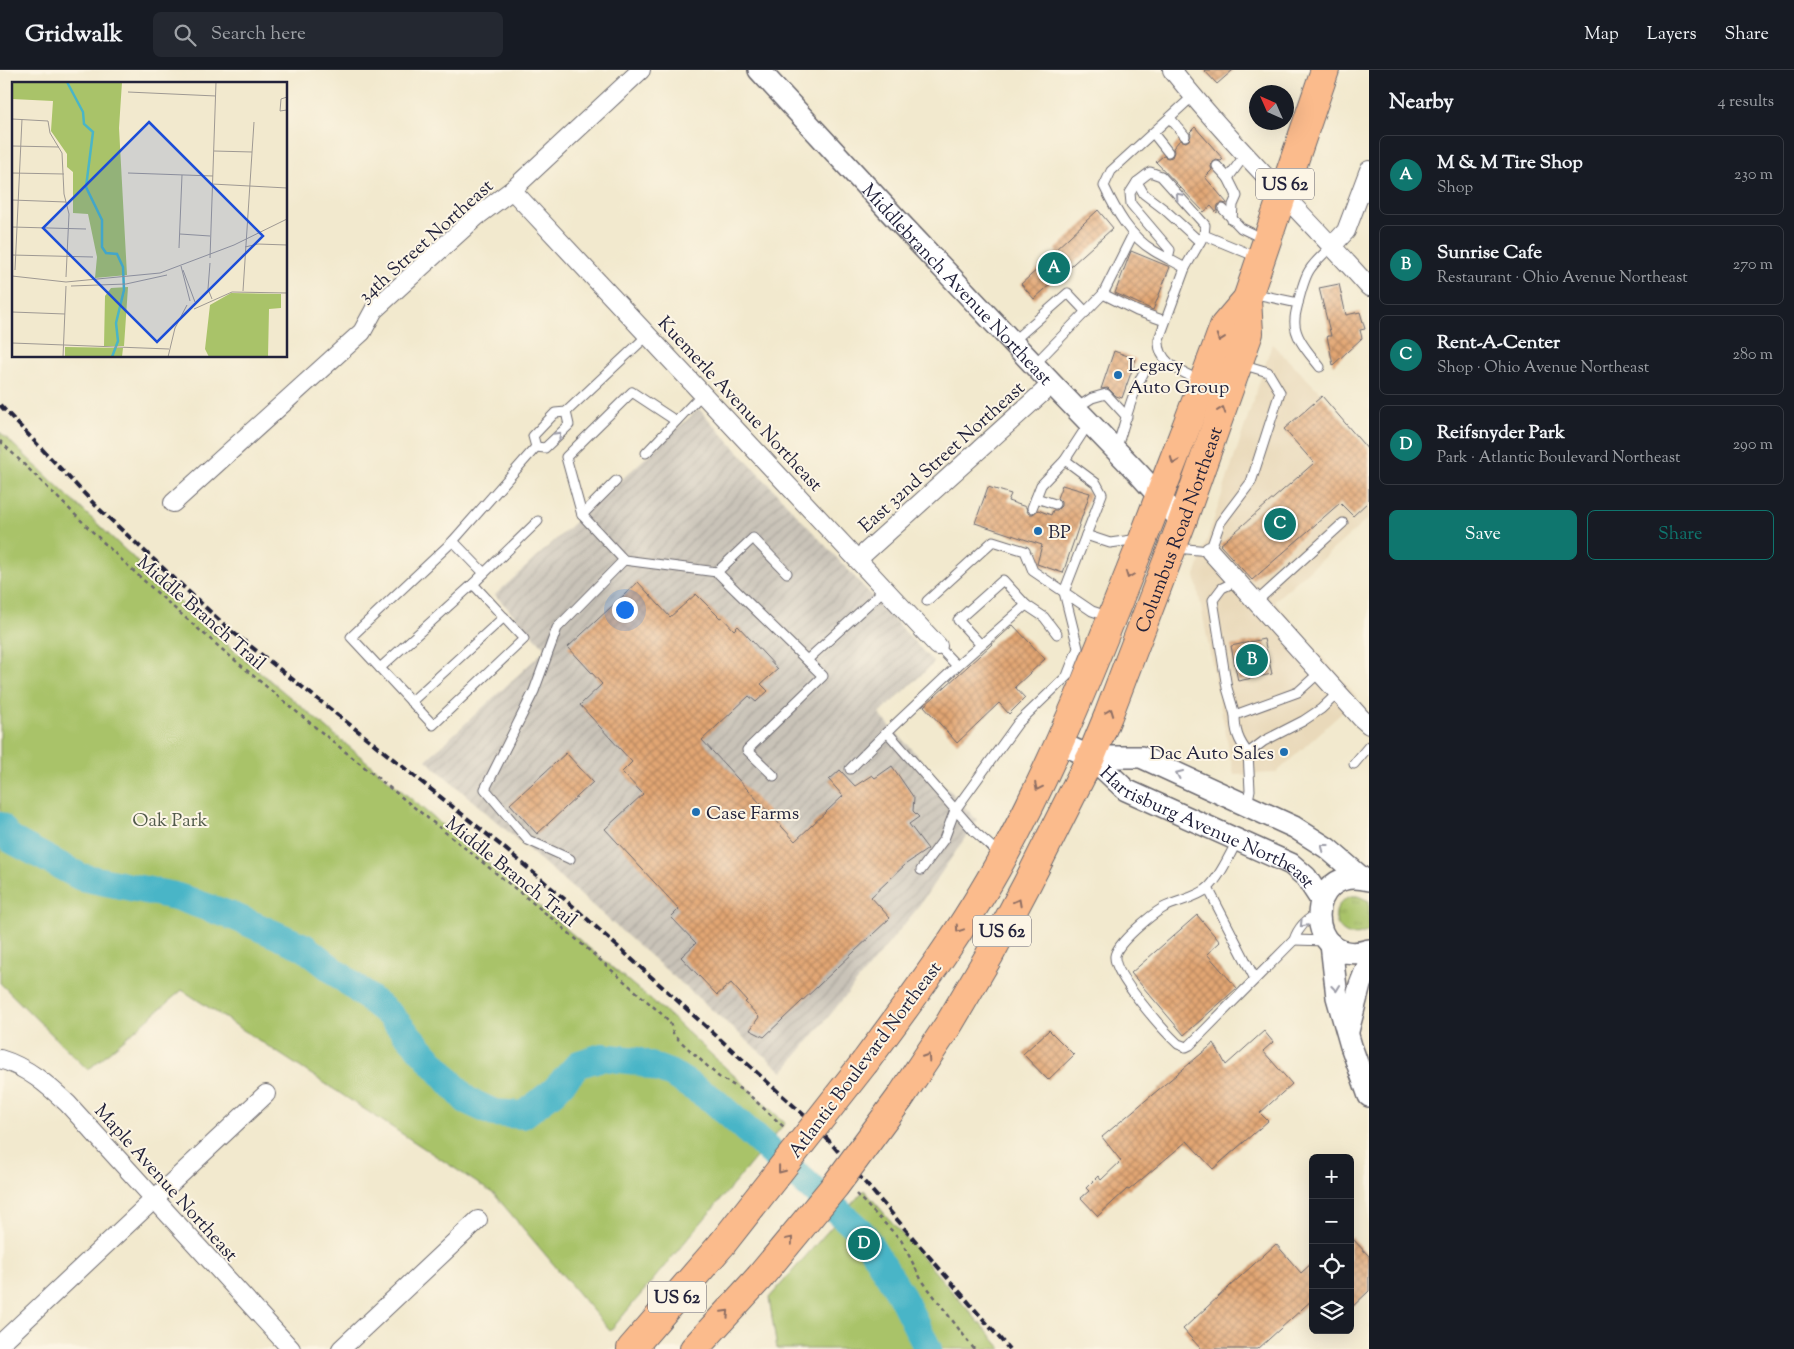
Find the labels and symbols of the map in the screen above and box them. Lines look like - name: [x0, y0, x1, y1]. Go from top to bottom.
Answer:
- inset map: [12, 82, 288, 358]
- north arrow: [1249, 85, 1294, 130]
- road number: US 62: [1256, 168, 1314, 200]
- street label: 34th Street Northeast: [353, 173, 500, 310]
- street label: Middlebranch Avenue Northeast: [858, 178, 1058, 390]
- one-way arrow: [1176, 193, 1185, 202]
- pin: A: [1038, 249, 1070, 287]
- street label: Kuemerle Avenue Northeast: [650, 311, 828, 499]
- one-way arrow: [1216, 333, 1226, 342]
- place label: Legacy Auto Group: [1128, 353, 1229, 402]
- marker: Legacy Auto Group: [1112, 369, 1124, 381]
- street label: East 32nd Street Northeast: [854, 375, 1032, 540]
- one-way arrow: [1216, 406, 1226, 414]
- street label: Columbus Road Northeast: [1130, 423, 1231, 637]
- one-way arrow: [552, 432, 561, 441]
- one-way arrow: [1169, 456, 1180, 465]
- pin: C: [1264, 505, 1296, 543]
- place label: BP: [1048, 520, 1071, 547]
- marker: BP: [1032, 525, 1044, 537]
- street label: Middle Branch Trail: [130, 550, 271, 678]
- one-way arrow: [1125, 570, 1135, 579]
- your location: [612, 597, 638, 623]
- pin: B: [1236, 641, 1268, 679]
- one-way arrow: [1103, 708, 1114, 717]
- place label: Dac Auto Sales: [1150, 741, 1274, 768]
- marker: Dac Auto Sales: [1278, 746, 1290, 758]
- street label: Harrisburg Avenue Northeast: [1093, 761, 1321, 894]
- one-way arrow: [1175, 770, 1184, 781]
- one-way arrow: [1034, 782, 1045, 791]
- place label: Case Farms: [706, 801, 799, 828]
- marker: Case Farms: [690, 806, 702, 818]
- park label: Oak Park: [132, 808, 208, 835]
- street label: Middle Branch Trail: [439, 811, 582, 935]
- one-way arrow: [1320, 844, 1330, 853]
- one-way arrow: [1011, 898, 1021, 907]
- road number: US 62: [973, 916, 1031, 946]
- one-way arrow: [1300, 919, 1309, 928]
- one-way arrow: [956, 924, 966, 933]
- street label: Atlantic Boulevard Northeast: [783, 956, 949, 1164]
- one-way arrow: [1330, 985, 1341, 993]
- one-way arrow: [921, 1054, 930, 1063]
- street label: Maple Avenue Northeast: [87, 1099, 244, 1269]
- one-way arrow: [779, 1164, 787, 1173]
- pin: D: [848, 1225, 880, 1263]
- one-way arrow: [785, 1237, 793, 1246]
- road number: US 62: [648, 1282, 706, 1312]
- one-way arrow: [720, 1310, 729, 1319]

